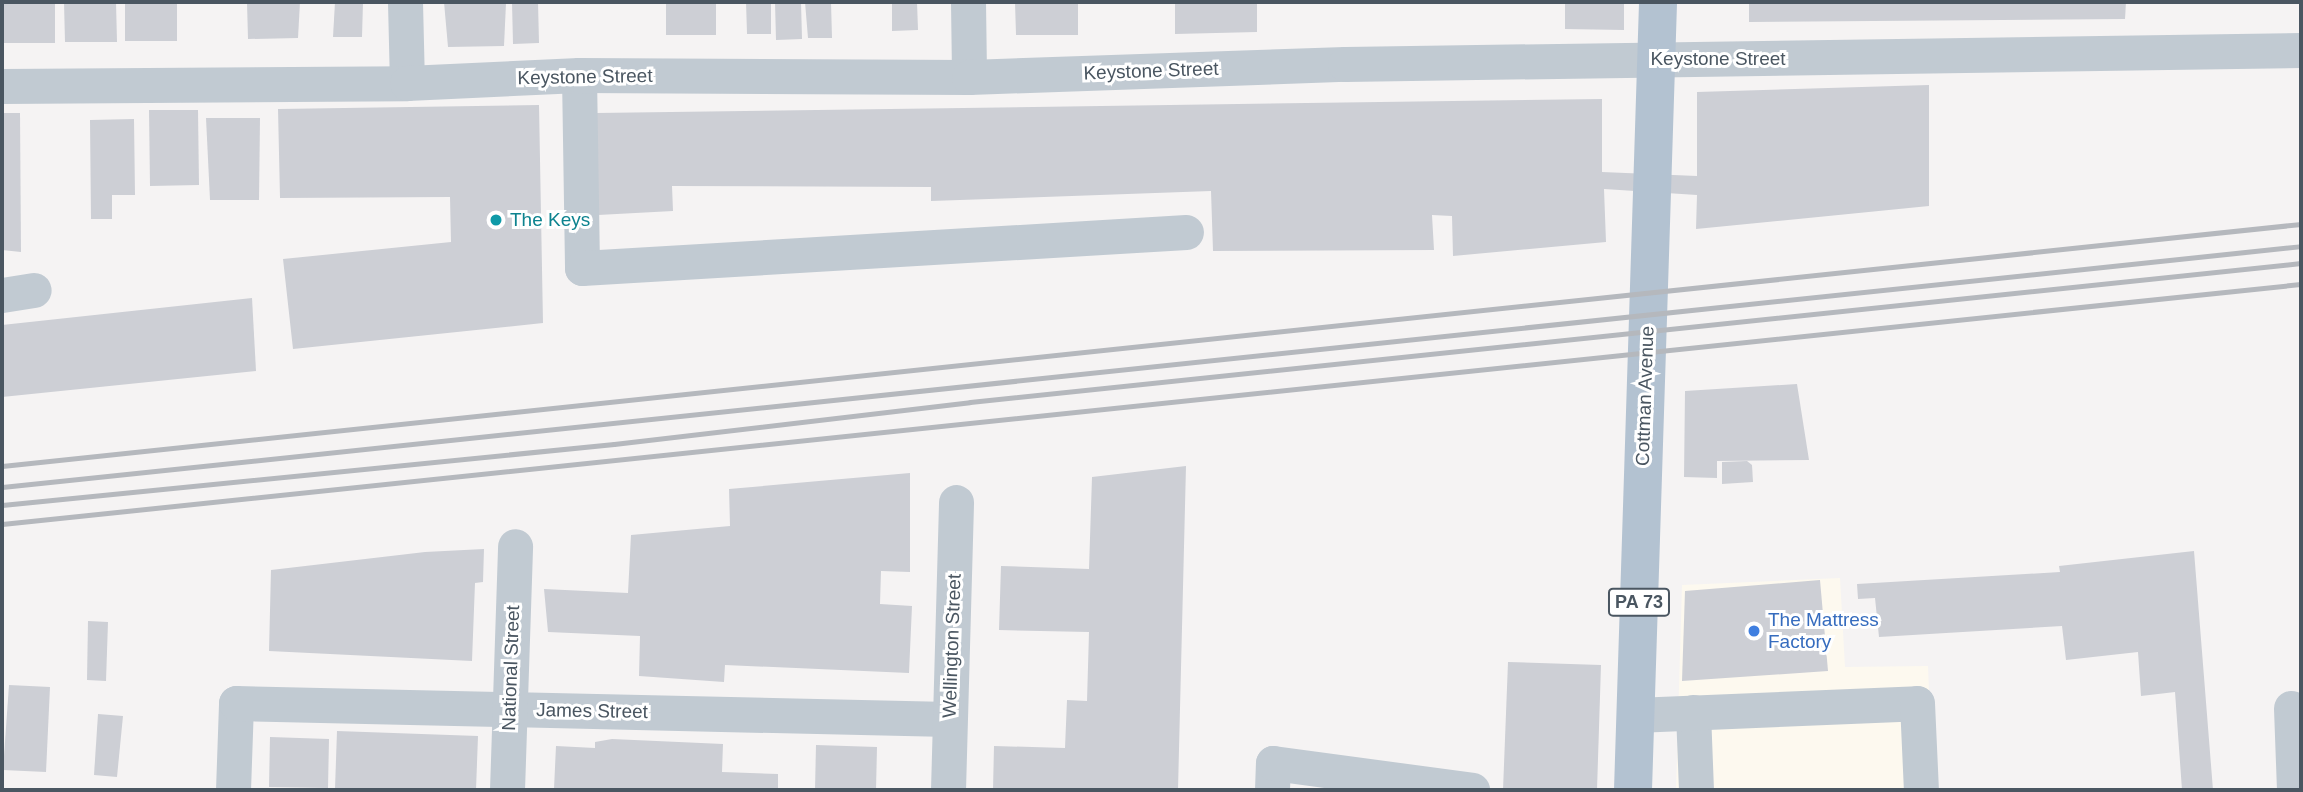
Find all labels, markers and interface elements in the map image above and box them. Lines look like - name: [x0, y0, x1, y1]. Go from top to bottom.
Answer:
- street label: Keystone Street: [1650, 48, 1786, 70]
- street label: Keystone Street: [1083, 57, 1219, 85]
- street label: Keystone Street: [517, 64, 653, 90]
- place label: The Keys: [510, 209, 590, 231]
- marker: The Keys: [488, 212, 504, 228]
- street label: Cottman Avenue: [1631, 325, 1659, 467]
- street label: Wellington Street: [938, 573, 966, 719]
- road number: PA 73: [1608, 588, 1670, 616]
- street label: National Street: [497, 605, 525, 731]
- place label: The Mattress Factory: [1768, 609, 1879, 653]
- marker: The Mattress Factory: [1746, 623, 1762, 639]
- street label: James Street: [536, 699, 648, 723]

